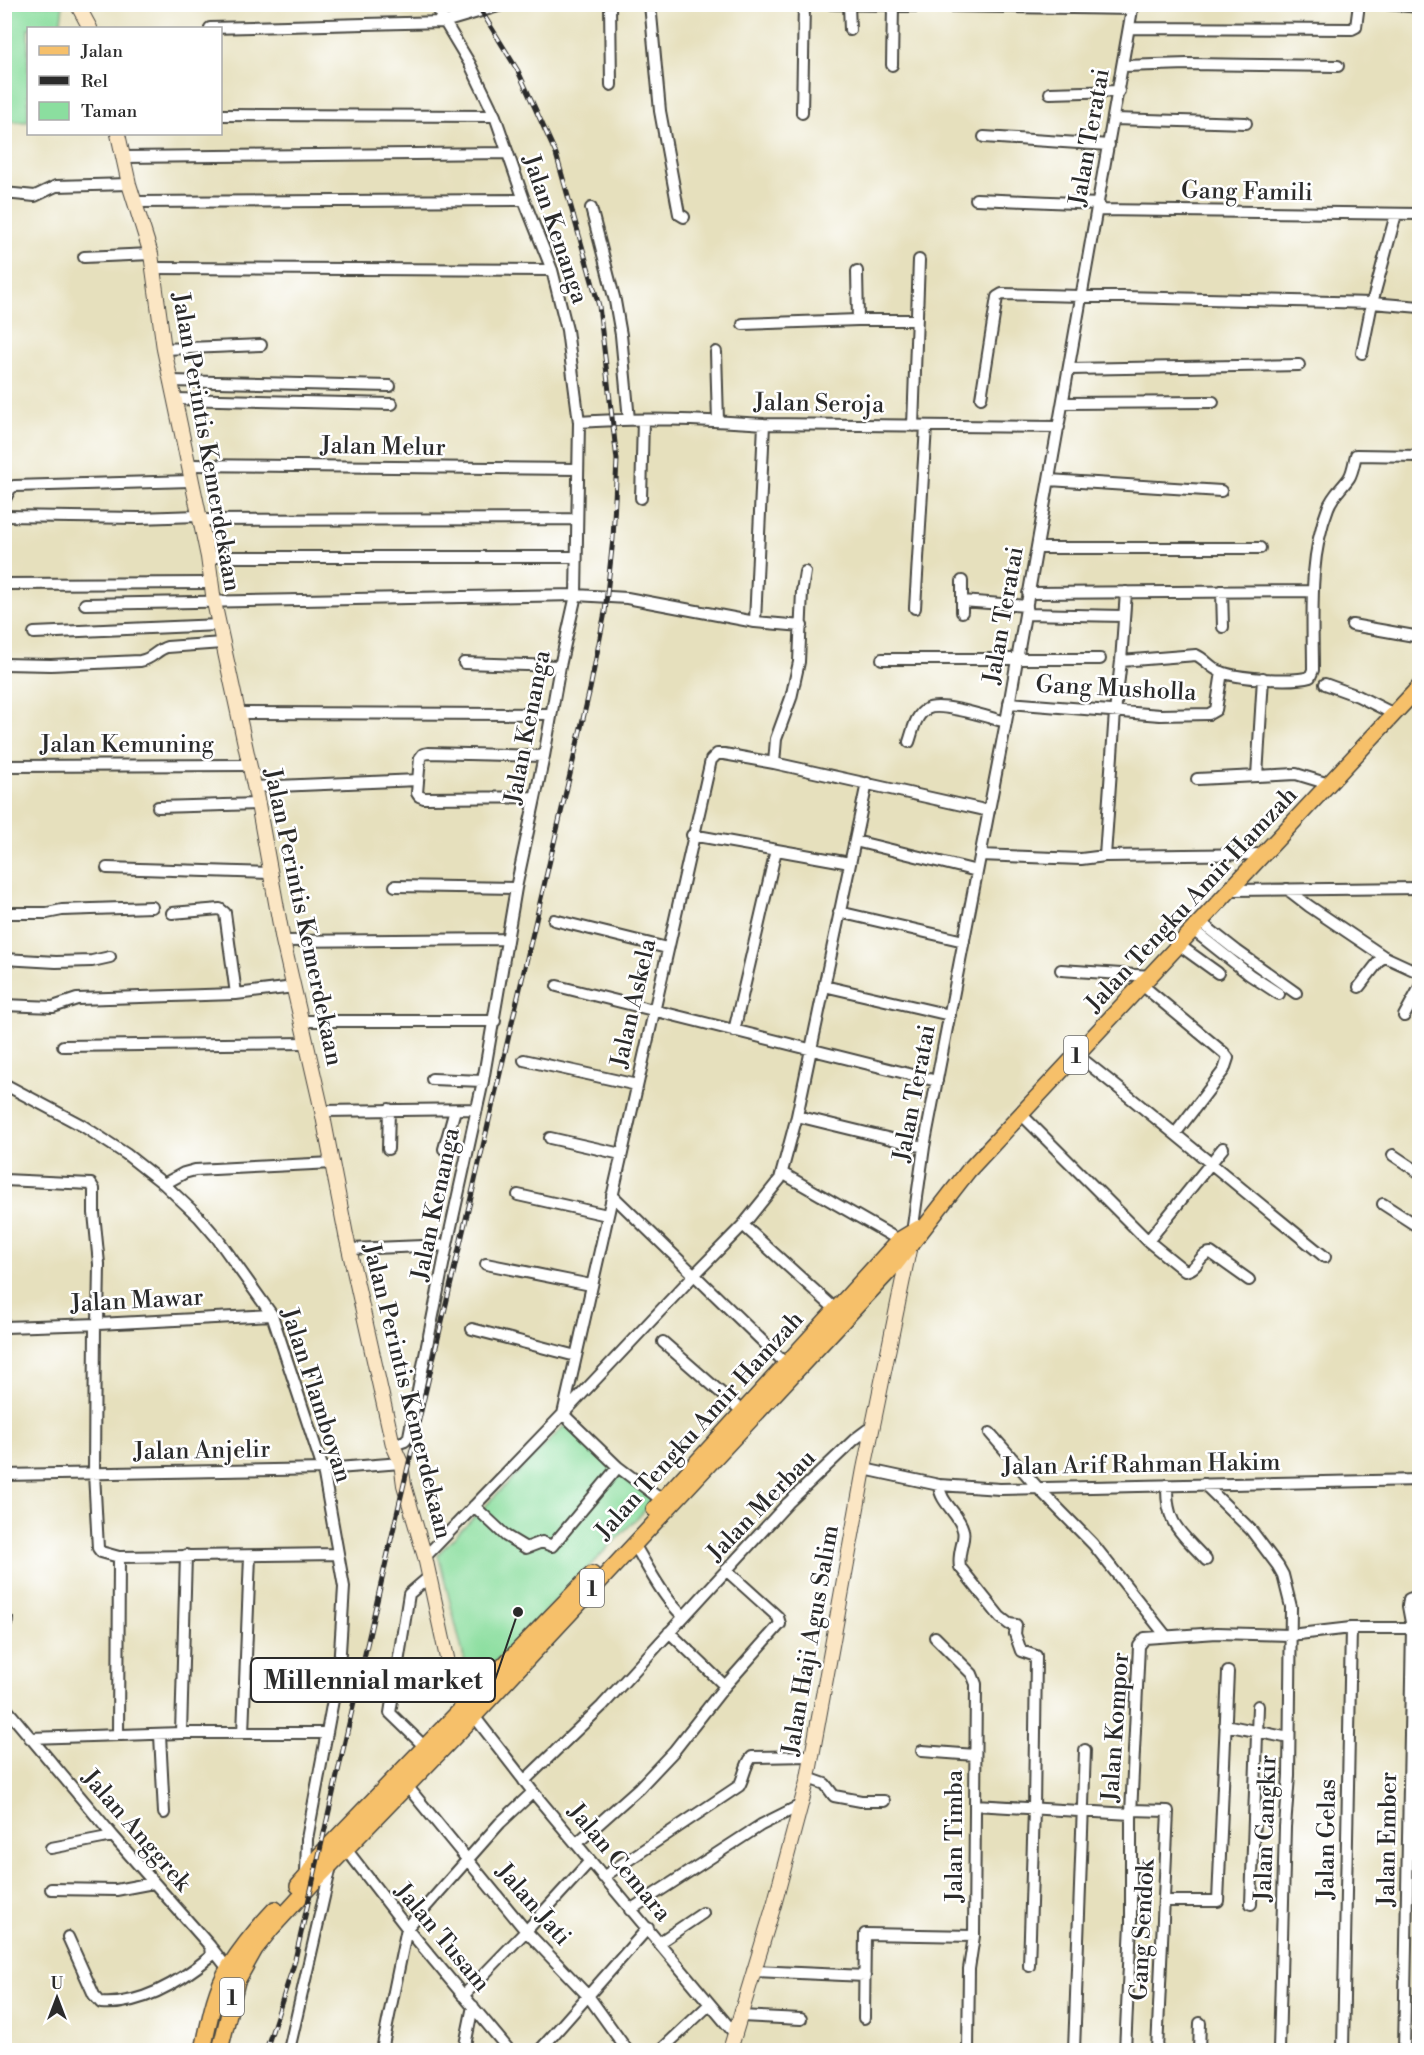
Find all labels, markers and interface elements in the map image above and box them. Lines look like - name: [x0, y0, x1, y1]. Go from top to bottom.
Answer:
- legend: [27, 27, 222, 135]
- text: Jalan: [80, 40, 123, 63]
- street label: Jalan Teratai: [1063, 66, 1117, 209]
- text: Rel: [81, 70, 108, 93]
- text: Taman: [81, 100, 138, 123]
- street label: Jalan Kenanga: [515, 150, 595, 309]
- street label: Gang Famili: [1181, 176, 1313, 208]
- street label: Jalan Perintis Kemerdekaan: [165, 289, 247, 594]
- street label: Jalan Seroja: [753, 388, 885, 420]
- street label: Jalan Melur: [319, 431, 446, 463]
- street label: Jalan Teratai: [977, 544, 1031, 687]
- street label: Jalan Kenanga: [498, 647, 558, 807]
- street label: Gang Musholla: [1035, 670, 1198, 708]
- street label: Jalan Kemuning: [39, 730, 215, 760]
- street label: Jalan Perintis Kemerdekaan: [257, 765, 349, 1069]
- street label: Jalan Tengku Amir Hamzah: [1079, 781, 1304, 1019]
- street label: Jalan Askela: [604, 935, 664, 1072]
- street label: Jalan Teratai: [887, 1022, 943, 1165]
- road number: 1: [1064, 1036, 1088, 1074]
- street label: Jalan Kenanga: [405, 1124, 467, 1284]
- street label: Jalan Perintis Kemerdekaan: [356, 1240, 458, 1542]
- street label: Jalan Mawar: [69, 1283, 204, 1320]
- street label: Jalan Flamboyan: [273, 1303, 358, 1486]
- street label: Jalan Tengku Amir Hamzah: [588, 1305, 810, 1547]
- street label: Jalan Anjelir: [132, 1435, 271, 1467]
- street label: Jalan Merbau: [700, 1443, 823, 1569]
- street label: Jalan Arif Rahman Hakim: [1001, 1448, 1281, 1482]
- street label: Jalan Haji Agus Salim: [776, 1523, 846, 1759]
- road number: 1: [580, 1569, 604, 1607]
- street label: Jalan Kompor: [1096, 1651, 1136, 1804]
- callout: Millennial market: [251, 1658, 495, 1702]
- text: Millennial market: [263, 1665, 484, 1697]
- street label: Jalan Cangkir: [1248, 1754, 1284, 1903]
- street label: Jalan Anggrek: [74, 1763, 198, 1899]
- street label: Jalan Timba: [940, 1769, 970, 1903]
- street label: Jalan Ember: [1372, 1771, 1404, 1908]
- street label: Jalan Gelas: [1311, 1779, 1343, 1900]
- street label: Jalan Cemara: [560, 1797, 678, 1928]
- street label: Jalan Jati: [489, 1856, 577, 1952]
- street label: Gang Sendok: [1124, 1857, 1162, 2001]
- street label: Jalan Tusam: [387, 1876, 497, 1998]
- north arrow: [27, 1968, 87, 2028]
- text: U: [51, 1974, 64, 1994]
- road number: 1: [220, 1978, 244, 2016]

